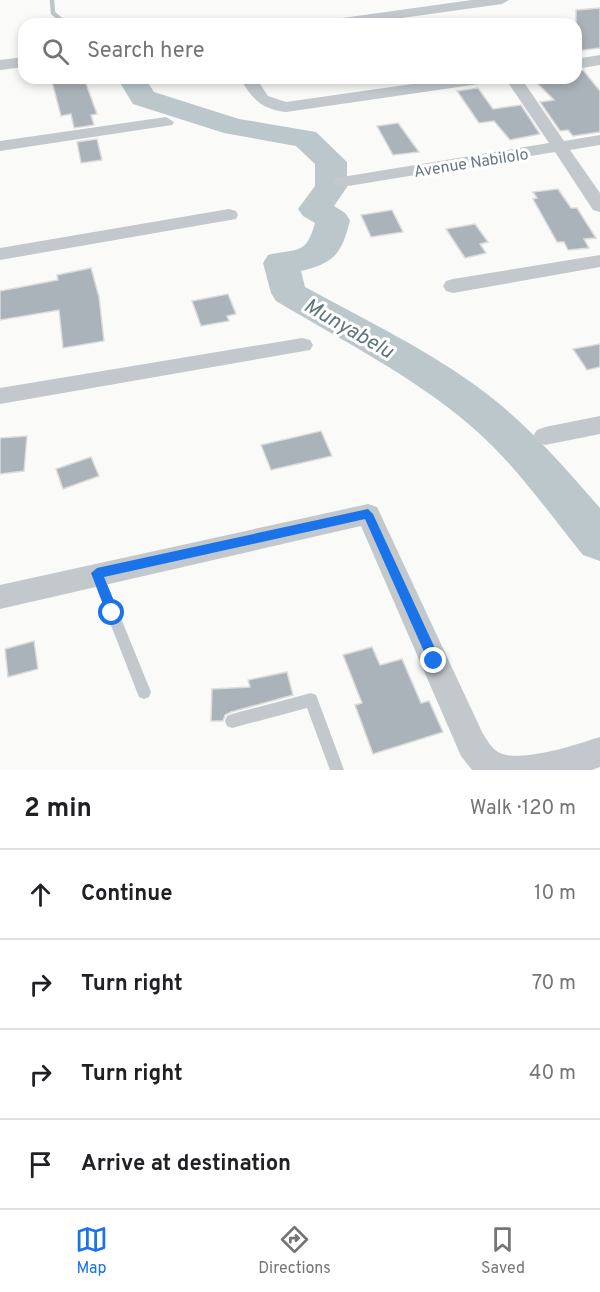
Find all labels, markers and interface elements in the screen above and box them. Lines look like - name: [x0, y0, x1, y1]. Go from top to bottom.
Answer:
- search box: [18, 18, 582, 84]
- icon: search: [39, 35, 72, 68]
- text: Search here: [87, 38, 205, 65]
- street label: Avenue Nabilolo: [413, 145, 530, 183]
- water label: Munyabelu: [299, 293, 398, 366]
- route start: [98, 599, 124, 625]
- route end: [420, 647, 446, 673]
- text: 2 min: [24, 793, 92, 826]
- text: Walk · 120 m: [470, 796, 576, 822]
- icon: ahead: [24, 878, 57, 911]
- text: Continue: [81, 881, 172, 908]
- text: 10 m: [534, 881, 576, 907]
- icon: right: [24, 968, 57, 1001]
- text: Turn right: [81, 971, 183, 998]
- text: 70 m: [532, 971, 576, 997]
- icon: right: [24, 1058, 57, 1091]
- text: Turn right: [81, 1061, 183, 1088]
- text: 40 m: [529, 1061, 576, 1087]
- icon: arrive: [24, 1148, 57, 1181]
- text: Arrive at destination: [81, 1151, 291, 1178]
- tab: Map: [75, 1223, 108, 1279]
- tab: Directions: [258, 1223, 331, 1279]
- tab: Saved: [481, 1223, 525, 1279]

